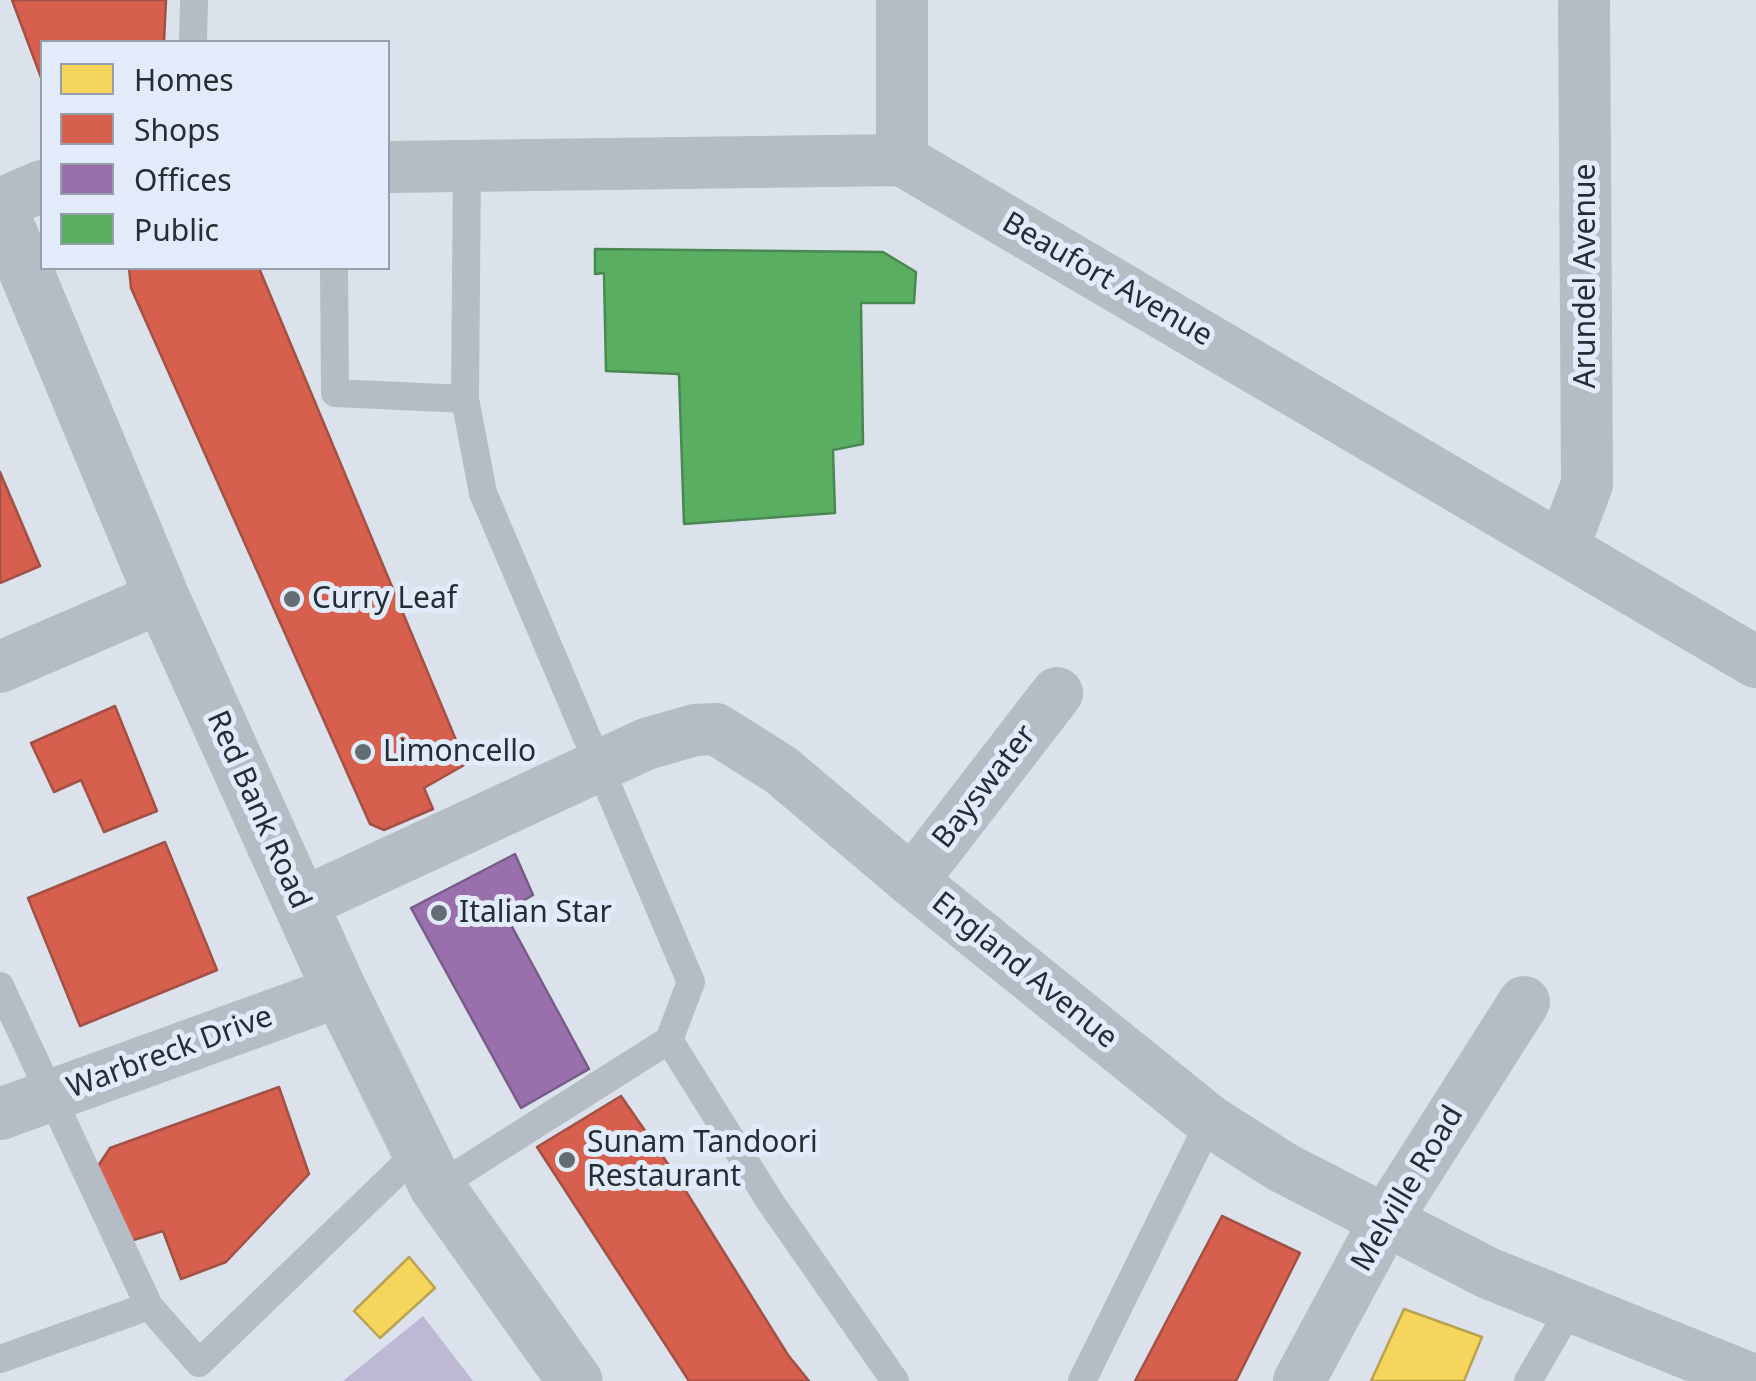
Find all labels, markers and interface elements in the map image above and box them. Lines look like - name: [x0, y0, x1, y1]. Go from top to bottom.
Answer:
- legend: [40, 40, 390, 270]
- text: Homes: [134, 59, 234, 100]
- text: Shops: [134, 109, 220, 150]
- text: Offices: [134, 159, 232, 200]
- street label: Arundel Avenue: [1568, 164, 1604, 388]
- street label: Beaufort Avenue: [996, 205, 1218, 355]
- text: Public: [134, 209, 219, 250]
- place label: Curry Leaf: [312, 581, 457, 617]
- marker: Curry Leaf: [281, 588, 303, 610]
- street label: Red Bank Road: [198, 706, 318, 914]
- street label: Bayswater: [926, 718, 1044, 856]
- place label: Limoncello: [383, 734, 536, 770]
- marker: Limoncello: [352, 741, 374, 763]
- street label: England Avenue: [924, 885, 1124, 1057]
- place label: Italian Star: [459, 895, 612, 931]
- marker: Italian Star: [428, 902, 450, 924]
- street label: Warbreck Drive: [62, 999, 278, 1107]
- street label: Melville Road: [1344, 1100, 1472, 1278]
- place label: Sunam Tandoori Restaurant: [587, 1125, 818, 1196]
- marker: Sunam Tandoori Restaurant: [556, 1149, 578, 1171]

